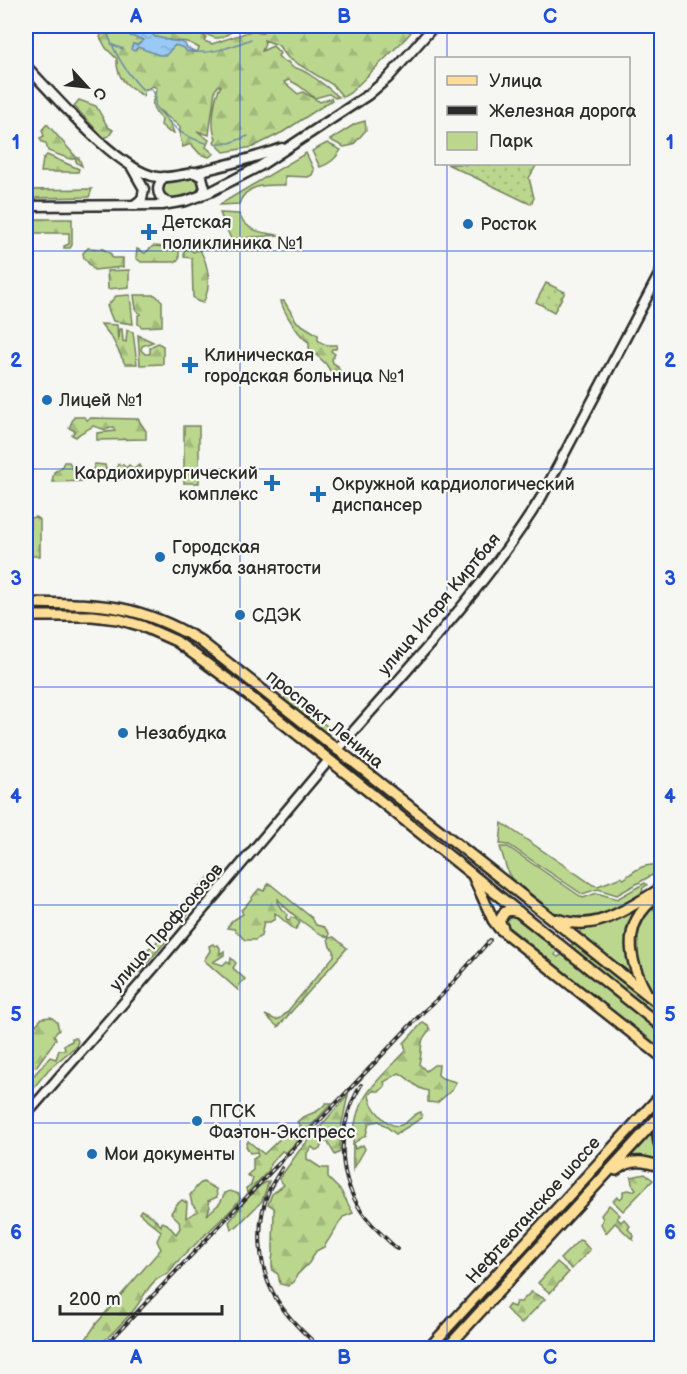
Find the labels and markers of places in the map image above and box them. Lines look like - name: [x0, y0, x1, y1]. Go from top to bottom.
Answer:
- place label: Детская поликлиника №1: [162, 212, 303, 254]
- place label: Росток: [480, 214, 537, 235]
- marker: Росток: [461, 217, 475, 231]
- marker: Детская поликлиника №1: [140, 223, 158, 241]
- place label: Клиническая городская больница №1: [204, 345, 404, 387]
- marker: Клиническая городская больница №1: [181, 356, 199, 374]
- place label: Лицей №1: [58, 390, 143, 411]
- marker: Лицей №1: [40, 393, 54, 407]
- place label: Кардиохирургический комплекс: [74, 463, 258, 505]
- marker: Кардиохирургический комплекс: [263, 474, 281, 492]
- place label: Окружной кардиологический диспансер: [332, 474, 575, 516]
- marker: Окружной кардиологический диспансер: [309, 485, 327, 503]
- place label: Городская служба занятости: [172, 537, 321, 579]
- marker: Городская служба занятости: [153, 550, 167, 564]
- place label: СДЭК: [252, 605, 301, 626]
- marker: СДЭК: [233, 608, 247, 622]
- place label: Незабудка: [135, 723, 227, 744]
- marker: Незабудка: [116, 726, 130, 740]
- place label: ПГСК Фаэтон-Экспресс: [209, 1101, 355, 1143]
- marker: ПГСК Фаэтон-Экспресс: [190, 1114, 204, 1128]
- place label: Мои документы: [104, 1144, 235, 1165]
- marker: Мои документы: [85, 1147, 99, 1161]

